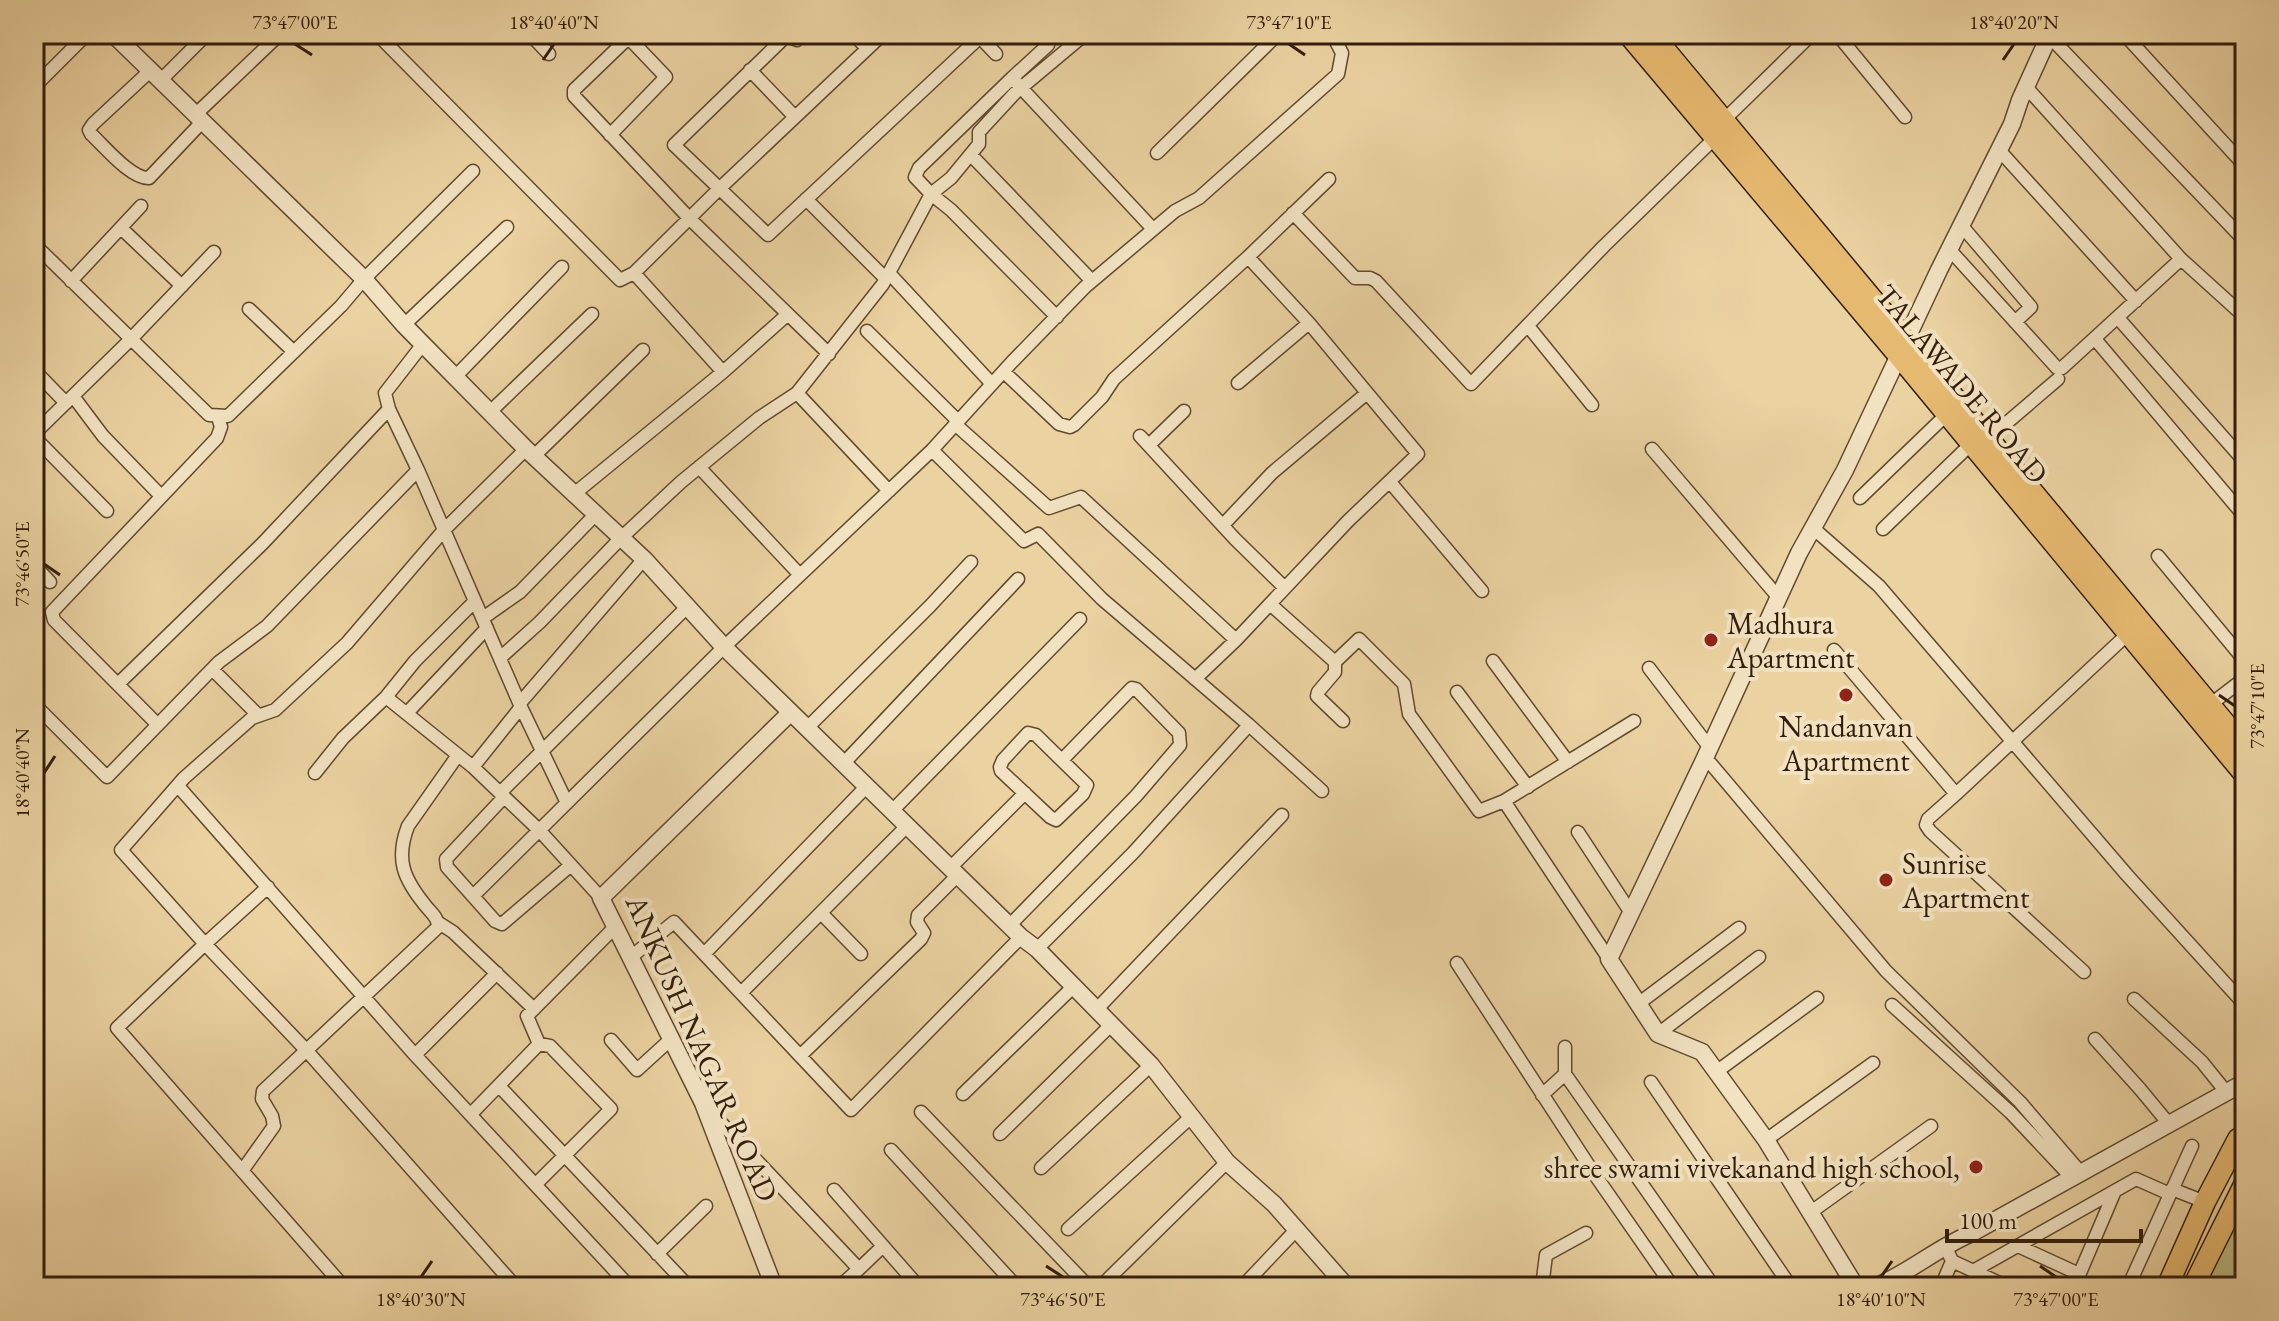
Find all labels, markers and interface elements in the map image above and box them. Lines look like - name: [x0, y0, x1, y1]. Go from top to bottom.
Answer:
- text: 73°47'00"E: [252, 9, 338, 35]
- text: 18°40'40"N: [509, 9, 599, 35]
- text: 73°47'10"E: [1246, 9, 1332, 35]
- text: 18°40'20"N: [1969, 9, 2059, 35]
- street label: TALAWADE ROAD: [1867, 276, 2057, 492]
- text: 73°46'50"E: [9, 521, 35, 607]
- place label: Madhura Apartment: [1726, 604, 1855, 677]
- marker: Madhura Apartment: [1702, 631, 1720, 649]
- text: 73°47'10"E: [2244, 663, 2270, 749]
- marker: Nandanvan Apartment: [1837, 686, 1855, 704]
- place label: Nandanvan Apartment: [1779, 707, 1913, 780]
- text: 18°40'40"N: [9, 728, 35, 818]
- place label: Sunrise Apartment: [1901, 844, 2030, 917]
- marker: Sunrise Apartment: [1877, 871, 1895, 889]
- street label: ANKUSH NAGAR ROAD: [616, 888, 787, 1207]
- place label: shree swami vivekanand high school,: [1544, 1148, 1960, 1187]
- marker: shree swami vivekanand high school,: [1967, 1158, 1985, 1176]
- scale bar: [1947, 1193, 2141, 1243]
- text: 100 m: [1959, 1205, 2017, 1236]
- text: 18°40'30"N: [376, 1286, 466, 1312]
- text: 73°46'50"E: [1020, 1286, 1106, 1312]
- text: 18°40'10"N: [1836, 1286, 1926, 1312]
- text: 73°47'00"E: [2013, 1286, 2099, 1312]

